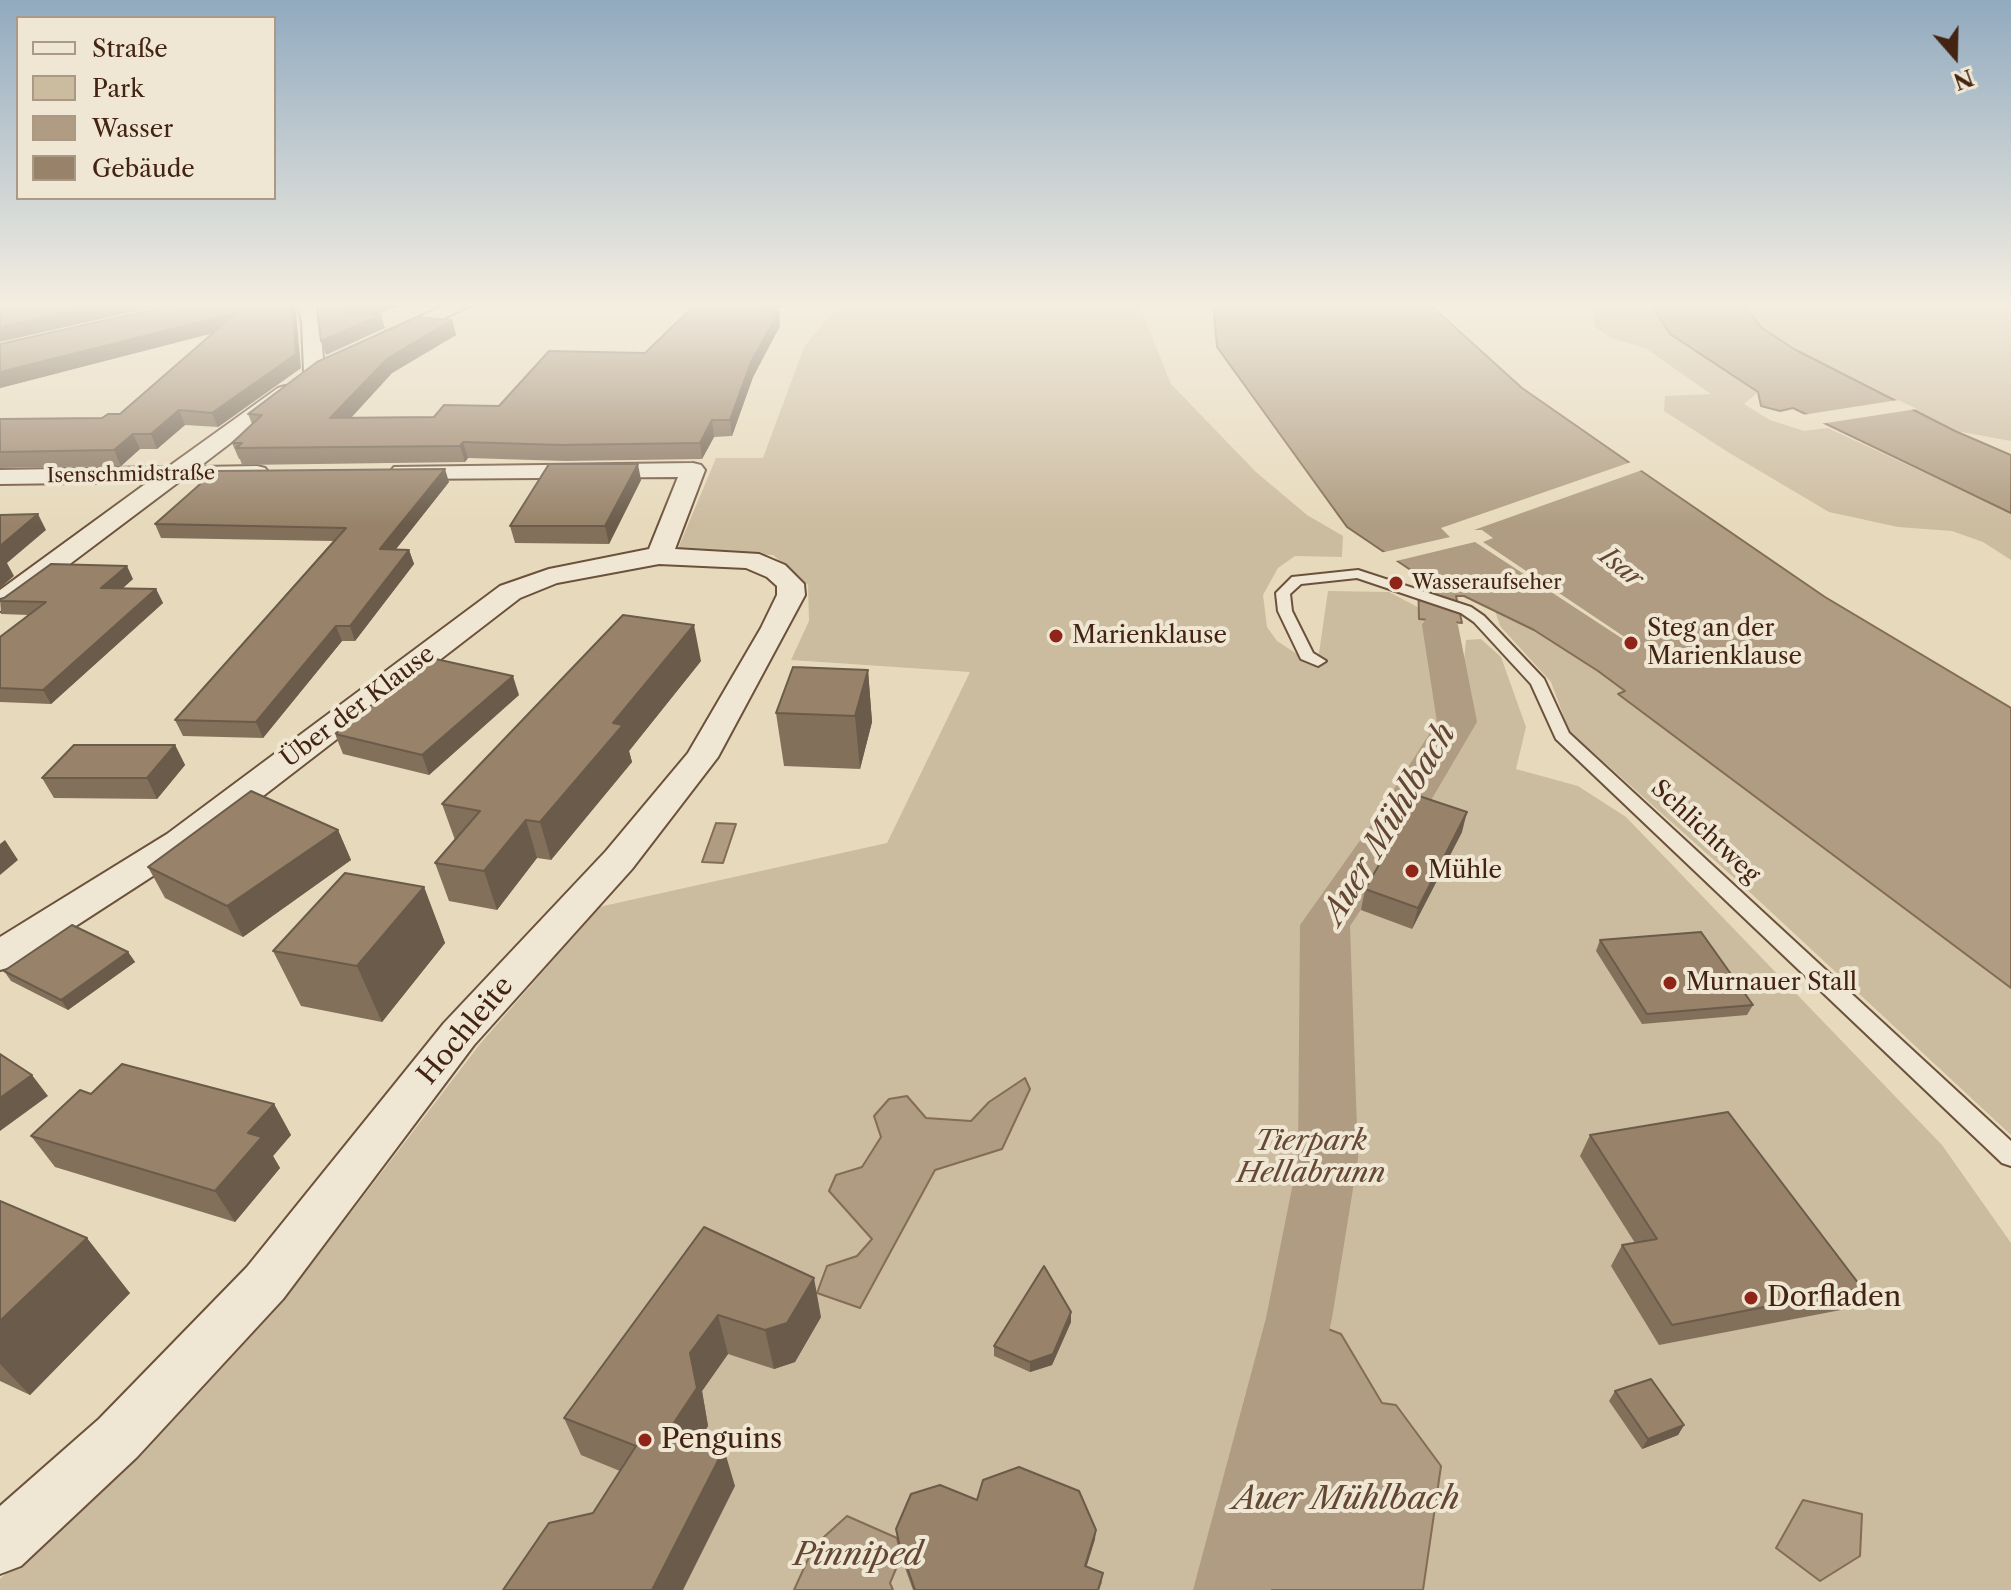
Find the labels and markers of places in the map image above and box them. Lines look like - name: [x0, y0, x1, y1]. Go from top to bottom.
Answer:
- place label: Wasseraufseher: [1412, 571, 1562, 595]
- marker: Wasseraufseher: [1387, 574, 1405, 592]
- place label: Steg an der Marienklause: [1647, 615, 1802, 671]
- place label: Marienklause: [1072, 622, 1227, 650]
- marker: Marienklause: [1047, 627, 1065, 645]
- marker: Steg an der Marienklause: [1622, 634, 1640, 652]
- place label: Mühle: [1428, 857, 1502, 885]
- marker: Mühle: [1403, 862, 1421, 880]
- place label: Murnauer Stall: [1686, 969, 1857, 997]
- marker: Murnauer Stall: [1661, 974, 1679, 992]
- place label: Dorfladen: [1767, 1281, 1901, 1315]
- marker: Dorfladen: [1742, 1289, 1760, 1307]
- place label: Penguins: [661, 1423, 782, 1457]
- marker: Penguins: [636, 1431, 654, 1449]

